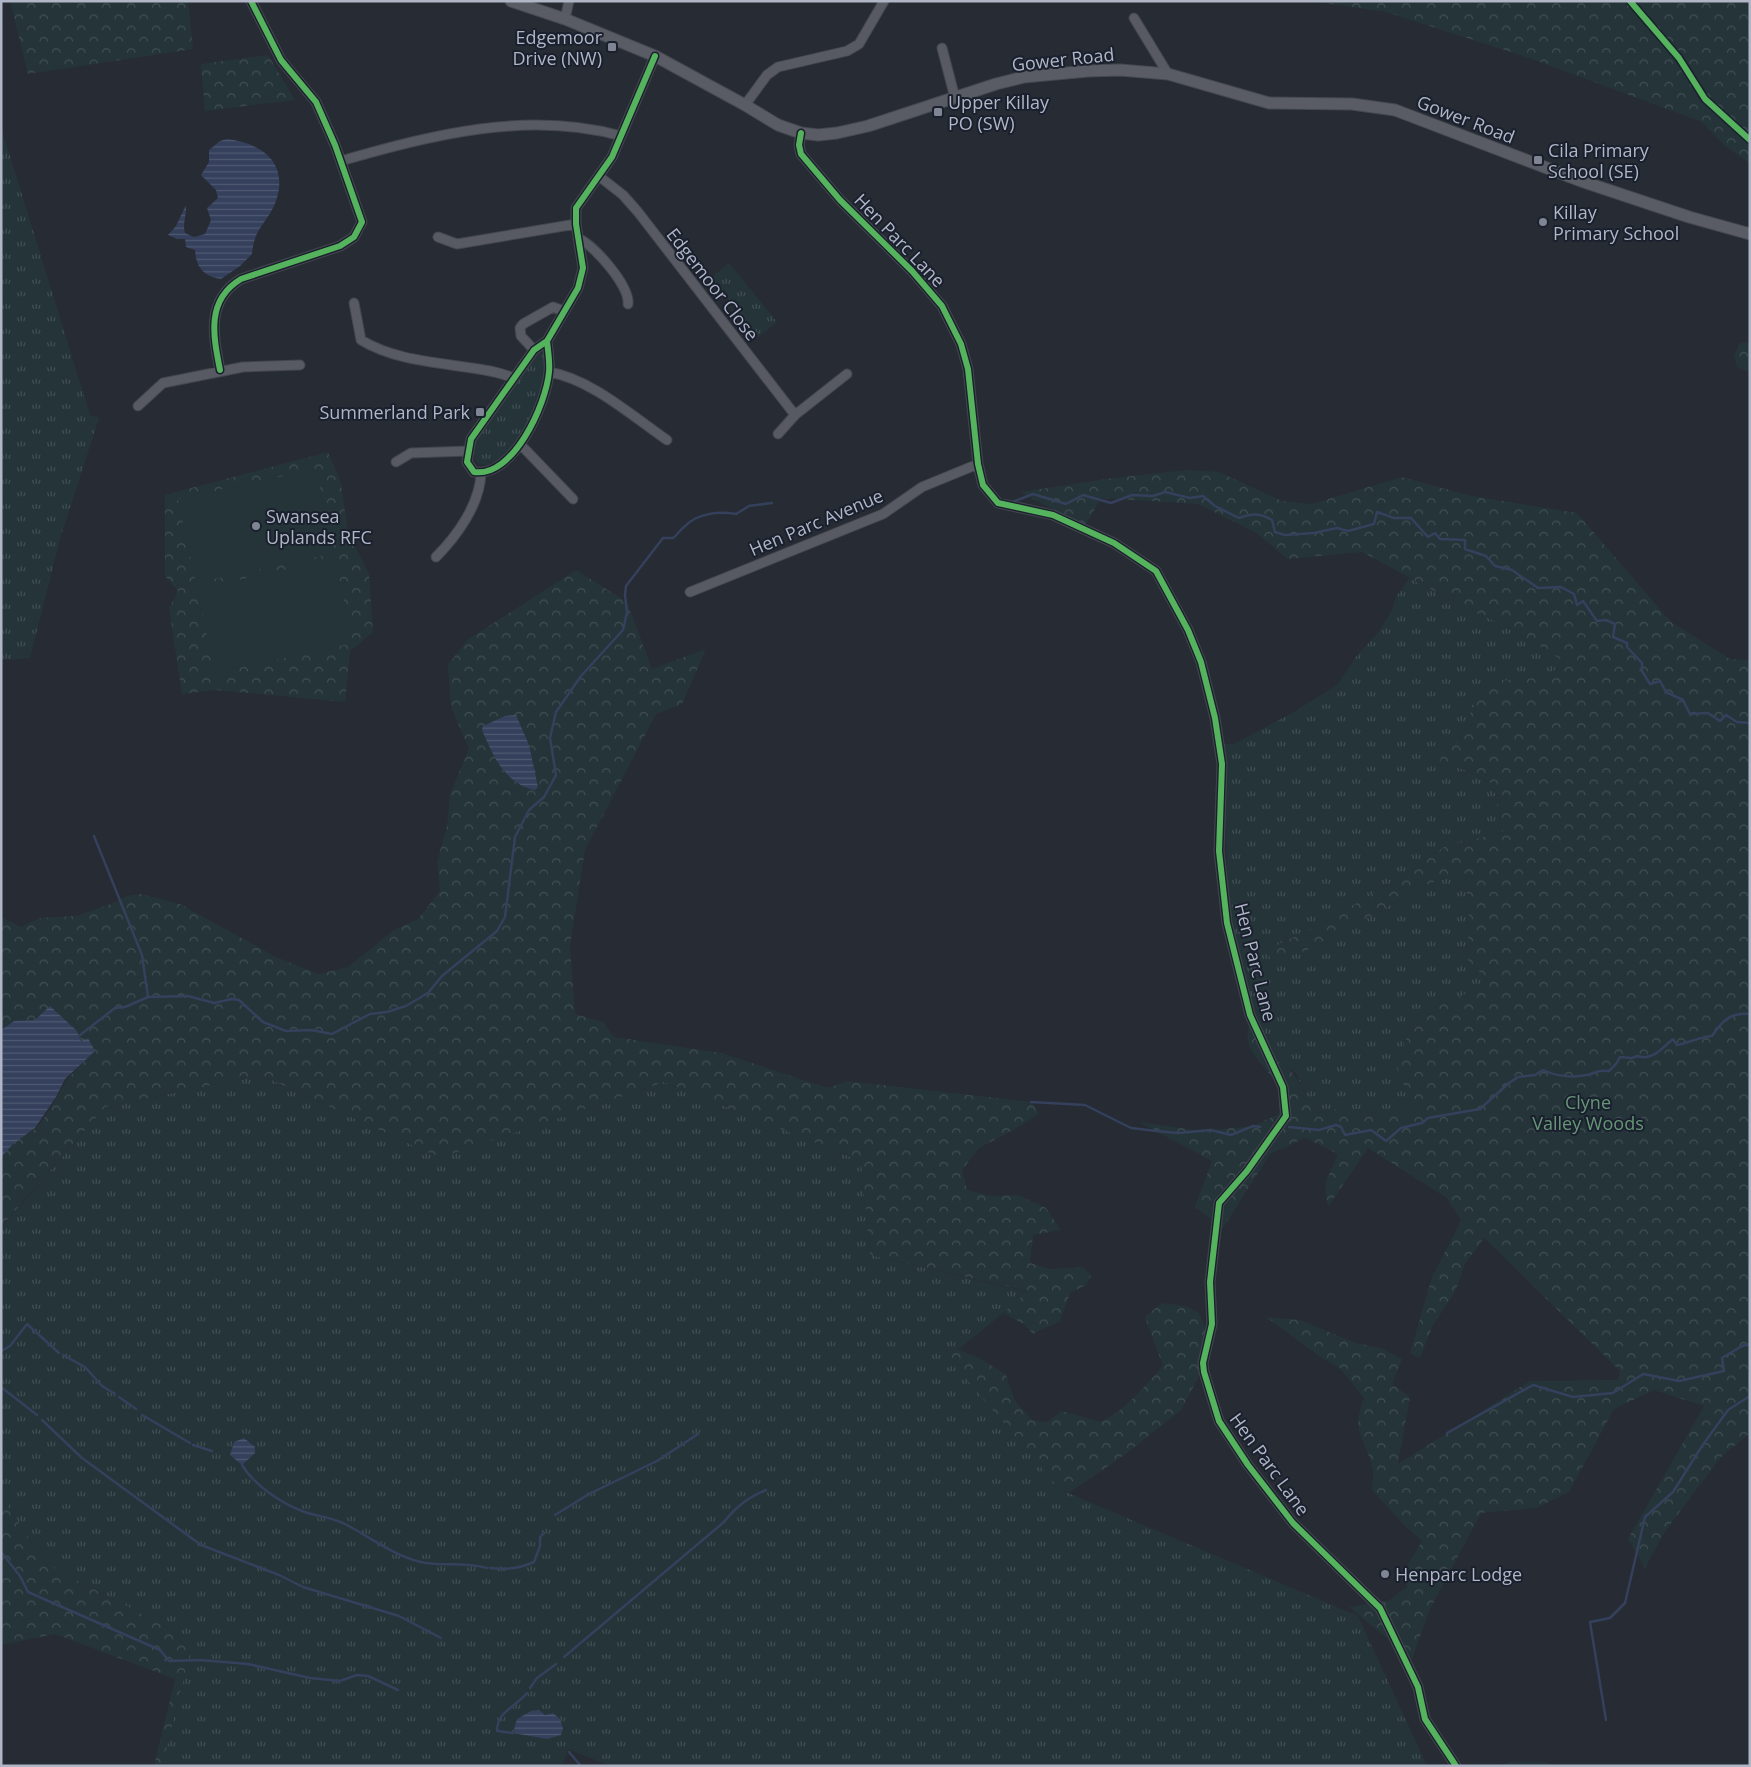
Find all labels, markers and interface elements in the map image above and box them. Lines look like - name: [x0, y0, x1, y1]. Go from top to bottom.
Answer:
- place label: Edgemoor Drive (NW): [512, 25, 603, 70]
- marker: Edgemoor Drive (NW): [606, 41, 618, 53]
- street label: Gower Road: [1011, 42, 1115, 76]
- street label: Gower Road: [1414, 89, 1518, 149]
- place label: Upper Killay PO (SW): [948, 90, 1050, 135]
- marker: Upper Killay PO (SW): [932, 106, 944, 118]
- place label: Cila Primary School (SE): [1548, 138, 1650, 183]
- marker: Cila Primary School (SE): [1532, 154, 1544, 166]
- street label: Hen Parc Lane: [849, 188, 951, 292]
- place label: Killay Primary School: [1553, 200, 1679, 245]
- marker: Killay Primary School: [1537, 216, 1549, 228]
- street label: Edgemoor Close: [661, 223, 765, 345]
- place label: Summerland Park: [319, 400, 471, 424]
- marker: Summerland Park: [474, 406, 486, 418]
- street label: Hen Parc Avenue: [745, 483, 887, 561]
- place label: Swansea Uplands RFC: [266, 504, 372, 549]
- marker: Swansea Uplands RFC: [250, 520, 262, 532]
- street label: Hen Parc Lane: [1230, 900, 1282, 1024]
- park label: Clyne Valley Woods: [1532, 1090, 1644, 1135]
- street label: Hen Parc Lane: [1225, 1408, 1315, 1520]
- place label: Henparc Lodge: [1395, 1562, 1522, 1586]
- marker: Henparc Lodge: [1379, 1568, 1391, 1580]

